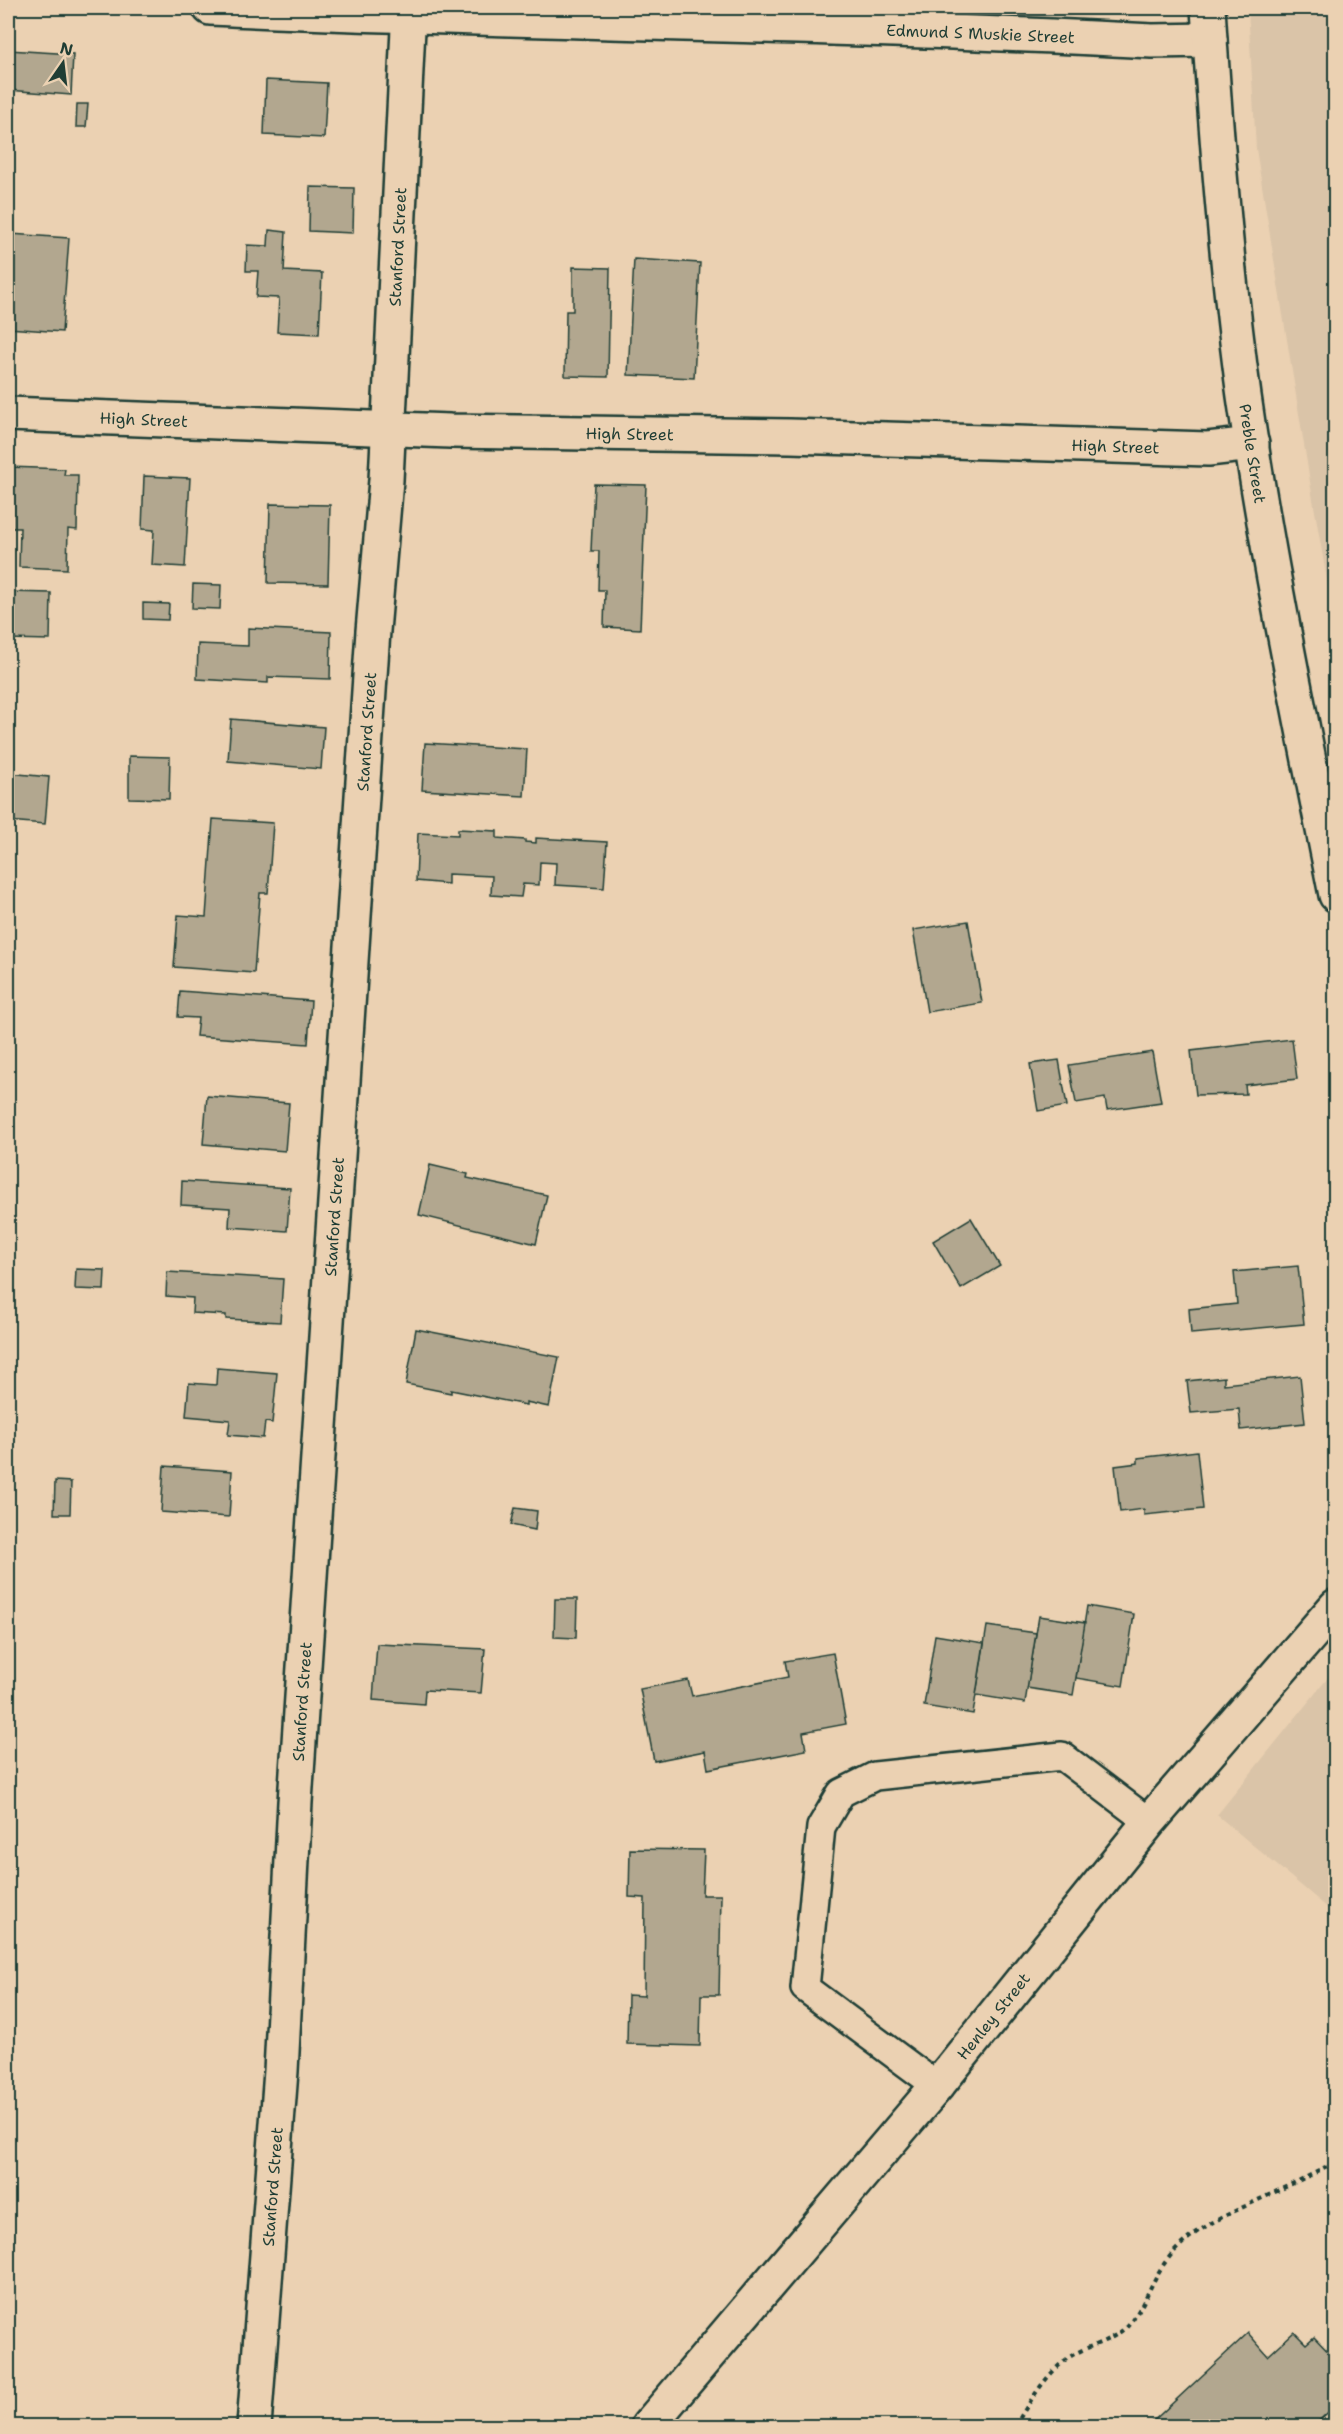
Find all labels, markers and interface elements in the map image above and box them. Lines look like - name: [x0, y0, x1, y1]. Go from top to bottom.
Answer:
- street label: Edmund S Muskie Street: [886, 20, 1075, 48]
- north arrow: [33, 33, 93, 93]
- text: N: [58, 37, 75, 61]
- street label: Stanford Street: [384, 187, 411, 307]
- street label: Preble Street: [1234, 403, 1271, 505]
- street label: High Street: [99, 408, 188, 432]
- street label: High Street: [585, 423, 674, 445]
- street label: High Street: [1071, 435, 1160, 458]
- street label: Stanford Street: [352, 671, 381, 792]
- street label: Stanford Street: [320, 1156, 349, 1277]
- street label: Stanford Street: [288, 1641, 317, 1762]
- street label: Henley Street: [952, 1969, 1035, 2064]
- street label: Stanford Street: [258, 2126, 288, 2247]

